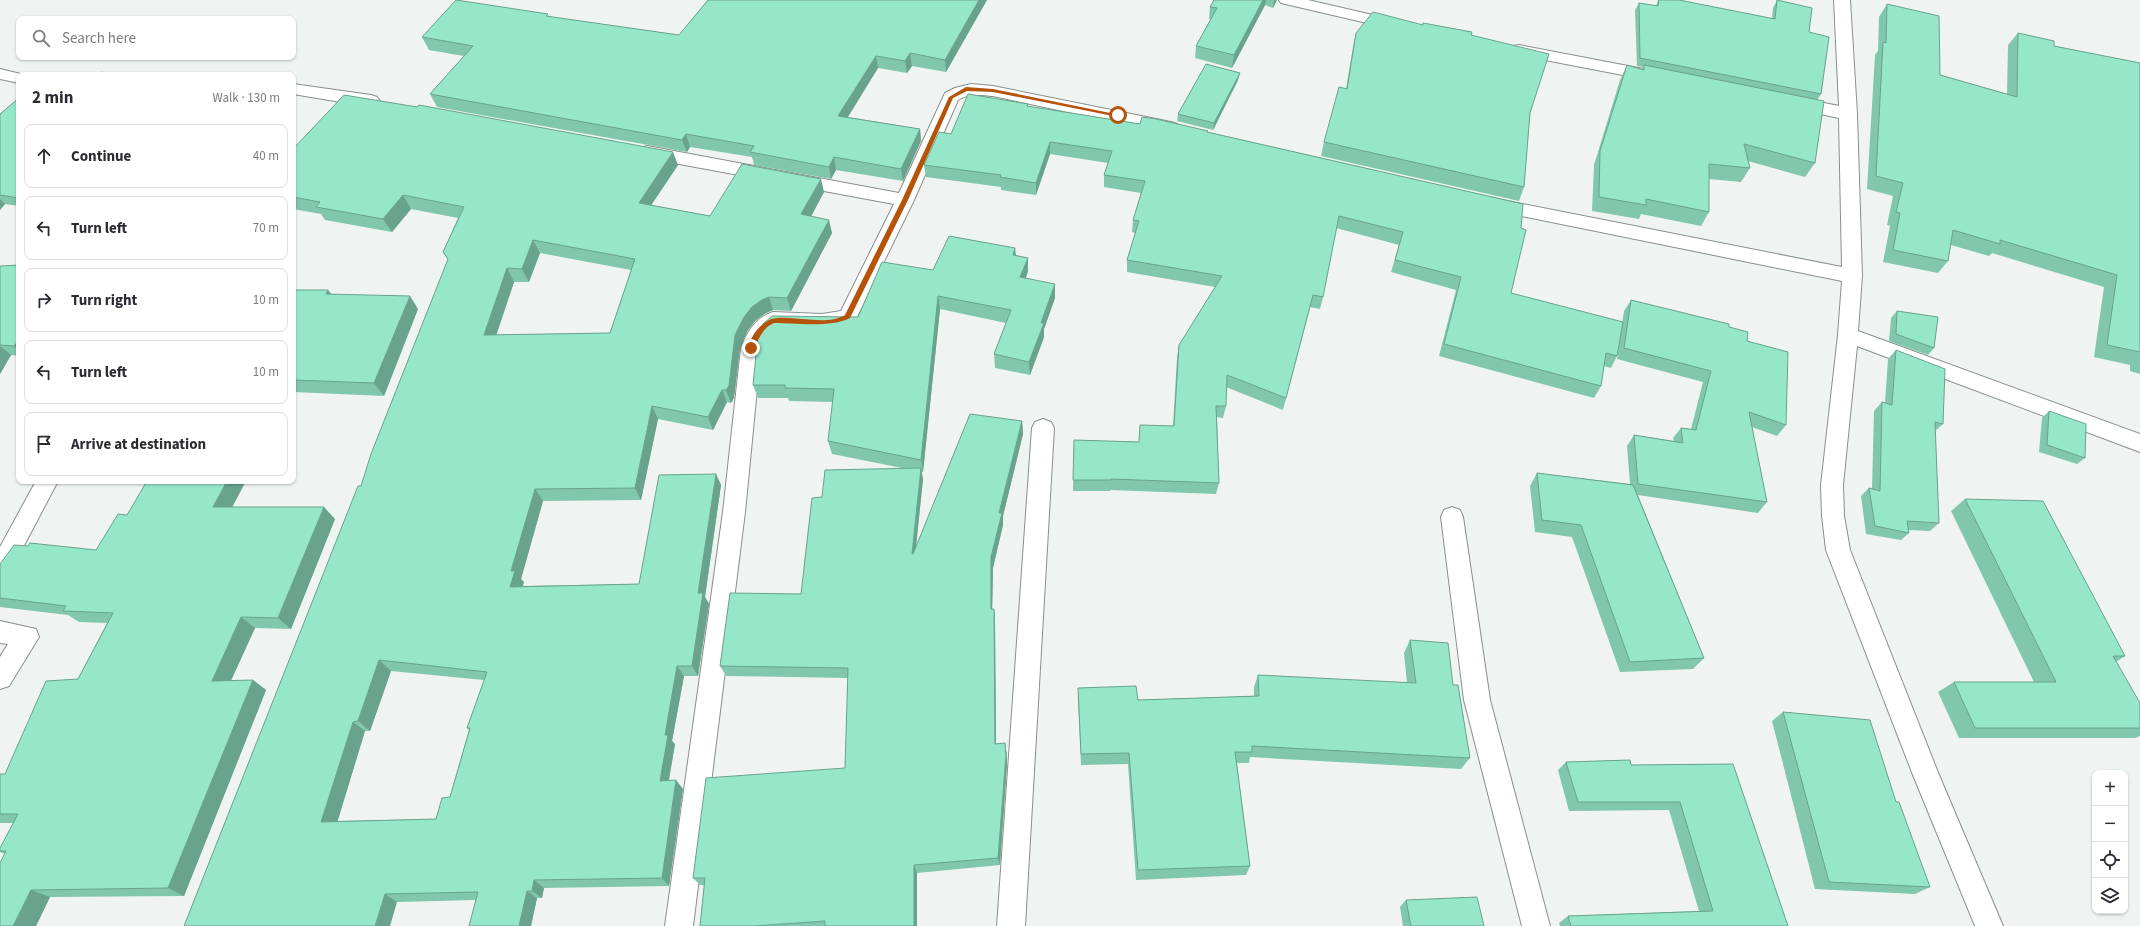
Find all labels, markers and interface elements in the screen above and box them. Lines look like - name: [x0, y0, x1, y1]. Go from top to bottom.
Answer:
- search box: [16, 16, 296, 60]
- icon: search: [30, 27, 52, 49]
- text: Search here: [62, 28, 136, 49]
- text: 2 min: [32, 86, 73, 110]
- text: Walk · 130 m: [212, 89, 280, 107]
- route start: [1109, 106, 1127, 124]
- icon: ahead: [33, 145, 55, 167]
- text: Continue: [71, 146, 131, 167]
- text: 40 m: [253, 147, 279, 165]
- icon: left: [33, 217, 55, 239]
- text: Turn left: [71, 218, 127, 239]
- text: 70 m: [253, 219, 279, 237]
- icon: right: [33, 289, 55, 311]
- text: Turn right: [71, 290, 137, 311]
- text: 10 m: [253, 291, 279, 309]
- route end: [742, 339, 760, 357]
- icon: left: [33, 361, 55, 383]
- text: Turn left: [71, 362, 127, 383]
- text: 10 m: [253, 363, 279, 381]
- icon: arrive: [33, 433, 55, 455]
- text: Arrive at destination: [71, 434, 206, 455]
- map controls: [2092, 770, 2128, 914]
- button: +: [2092, 770, 2128, 806]
- button: −: [2092, 806, 2128, 842]
- button: locate: [2092, 842, 2128, 878]
- button: layers: [2092, 878, 2128, 914]

